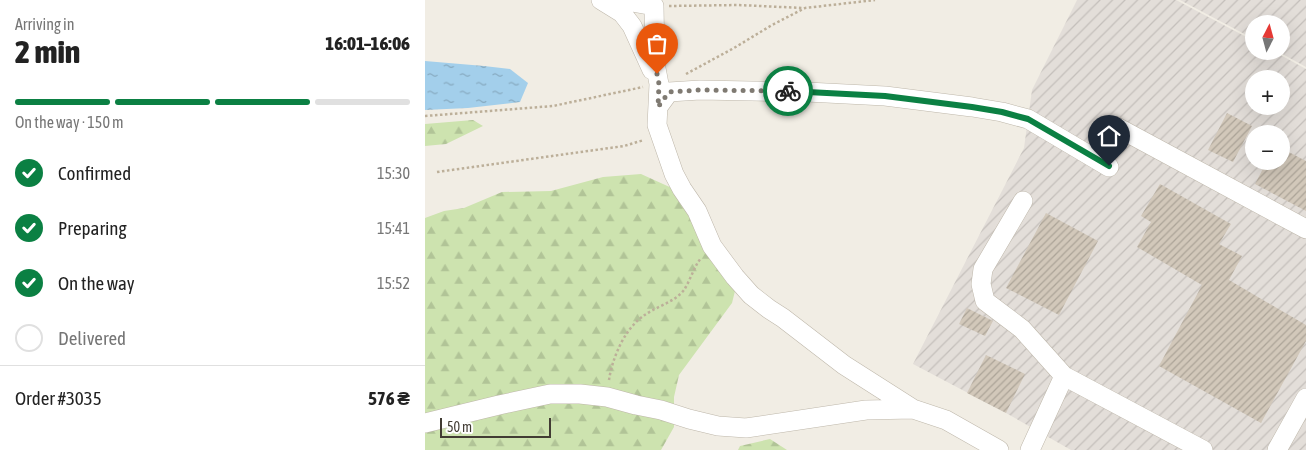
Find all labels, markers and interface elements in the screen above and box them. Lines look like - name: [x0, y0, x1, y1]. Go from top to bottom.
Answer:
- text: Arriving in: [15, 15, 75, 33]
- north arrow: [1245, 15, 1290, 60]
- map controls: [1245, 15, 1290, 170]
- pin: [636, 23, 678, 74]
- icon: bag: [643, 30, 671, 58]
- text: 16:01–16:06: [325, 32, 410, 54]
- text: 2 min: [15, 33, 80, 70]
- courier: [763, 66, 813, 116]
- button: +: [1245, 70, 1290, 115]
- icon: bike: [774, 77, 802, 105]
- text: On the way · 150 m: [15, 113, 124, 131]
- pin: [1088, 115, 1130, 166]
- icon: home: [1095, 122, 1123, 150]
- button: −: [1245, 125, 1290, 170]
- icon: check: [15, 159, 43, 187]
- text: Confirmed: [58, 162, 131, 184]
- text: 15:30: [377, 164, 410, 182]
- icon: check: [15, 214, 43, 242]
- text: Preparing: [58, 217, 127, 239]
- text: 15:41: [377, 219, 410, 237]
- icon: check: [15, 269, 43, 297]
- text: On the way: [58, 272, 135, 294]
- text: 15:52: [377, 274, 410, 292]
- text: Delivered: [58, 327, 126, 349]
- text: Order #3035: [15, 387, 102, 409]
- text: 576 ₴: [368, 387, 410, 409]
- scale bar: [440, 415, 551, 438]
- text: 50 m: [447, 419, 472, 435]

